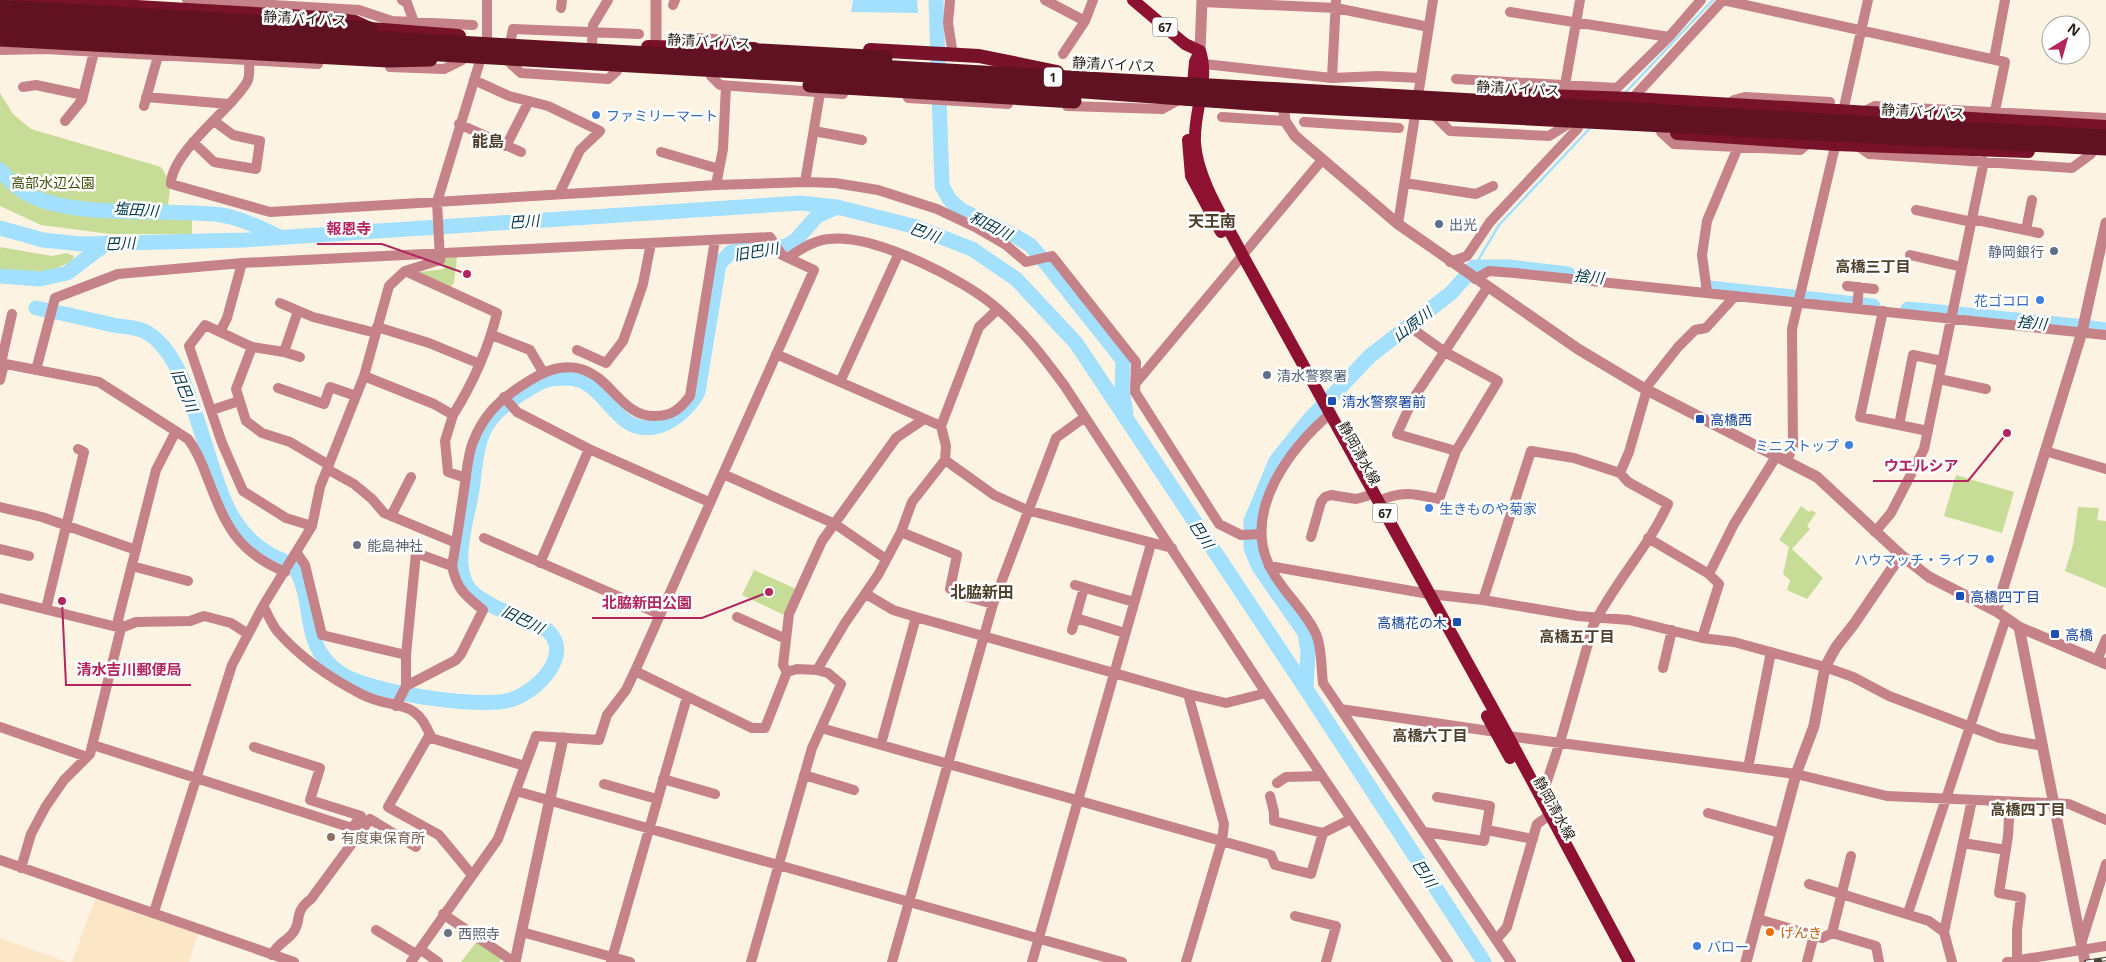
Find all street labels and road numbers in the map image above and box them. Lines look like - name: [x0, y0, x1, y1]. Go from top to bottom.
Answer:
- street label: 静清バイパス: [263, 6, 347, 30]
- road number: 67: [1152, 18, 1178, 36]
- street label: 静清バイパス: [667, 29, 751, 53]
- street label: 静清バイパス: [1072, 52, 1156, 76]
- road number: 1: [1044, 68, 1062, 86]
- street label: 静清バイパス: [1476, 76, 1560, 100]
- street label: 静清バイパス: [1881, 99, 1965, 123]
- street label: 静岡清水線: [1335, 418, 1385, 488]
- road number: 67: [1372, 503, 1398, 522]
- street label: 静岡清水線: [1530, 773, 1580, 843]

